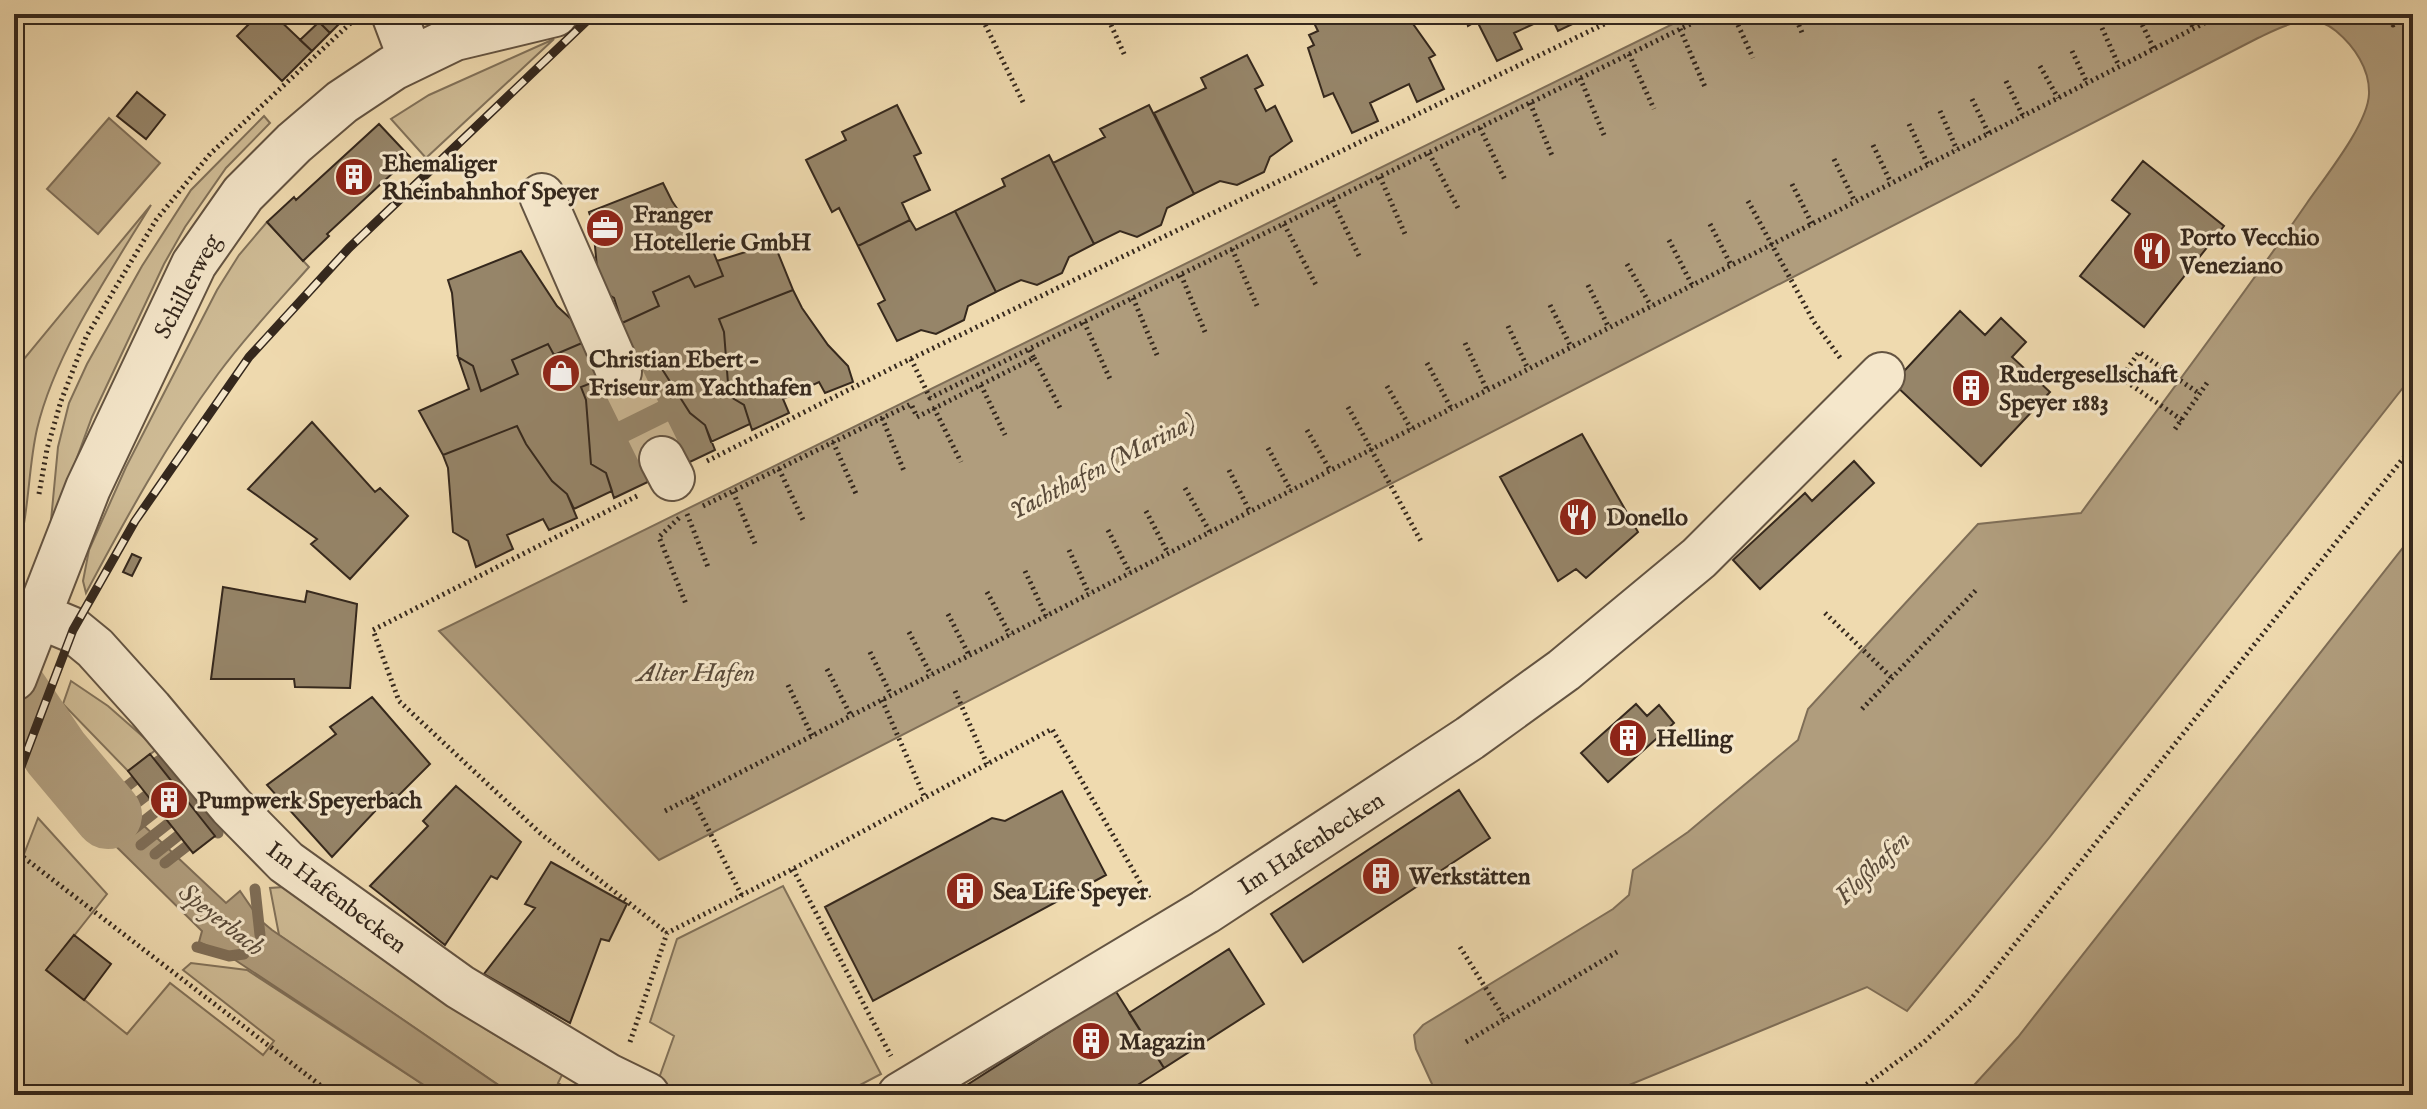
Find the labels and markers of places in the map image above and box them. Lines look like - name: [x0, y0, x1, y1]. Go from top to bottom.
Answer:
- place label: Ehemaliger Rheinbahnhof Speyer: [382, 149, 599, 208]
- building icon: Ehemaliger Rheinbahnhof Speyer: [333, 156, 375, 198]
- place label: Franger Hotellerie GmbH: [633, 200, 812, 259]
- office icon: Franger Hotellerie GmbH: [584, 207, 626, 249]
- place label: Porto Vecchio Veneziano: [2179, 223, 2320, 282]
- restaurant icon: Porto Vecchio Veneziano: [2131, 230, 2173, 272]
- place label: Christian Ebert - Friseur am Yachthafen: [589, 345, 812, 404]
- shop icon: Christian Ebert - Friseur am Yachthafen: [540, 352, 582, 394]
- place label: Rudergesellschaft Speyer 1883: [1999, 360, 2178, 419]
- building icon: Rudergesellschaft Speyer 1883: [1950, 367, 1992, 409]
- restaurant icon: Donello: [1557, 496, 1599, 538]
- place label: Donello: [1606, 503, 1688, 534]
- building icon: Helling: [1607, 717, 1649, 759]
- place label: Helling: [1656, 724, 1734, 755]
- building icon: Pumpwerk Speyerbach: [148, 779, 190, 821]
- place label: Pumpwerk Speyerbach: [197, 786, 422, 817]
- building icon: Werkstätten: [1360, 855, 1402, 897]
- place label: Werkstätten: [1408, 862, 1531, 893]
- building icon: Sea Life Speyer: [944, 870, 986, 912]
- place label: Sea Life Speyer: [993, 877, 1148, 908]
- building icon: Magazin: [1070, 1020, 1112, 1062]
- place label: Magazin: [1119, 1027, 1206, 1058]

